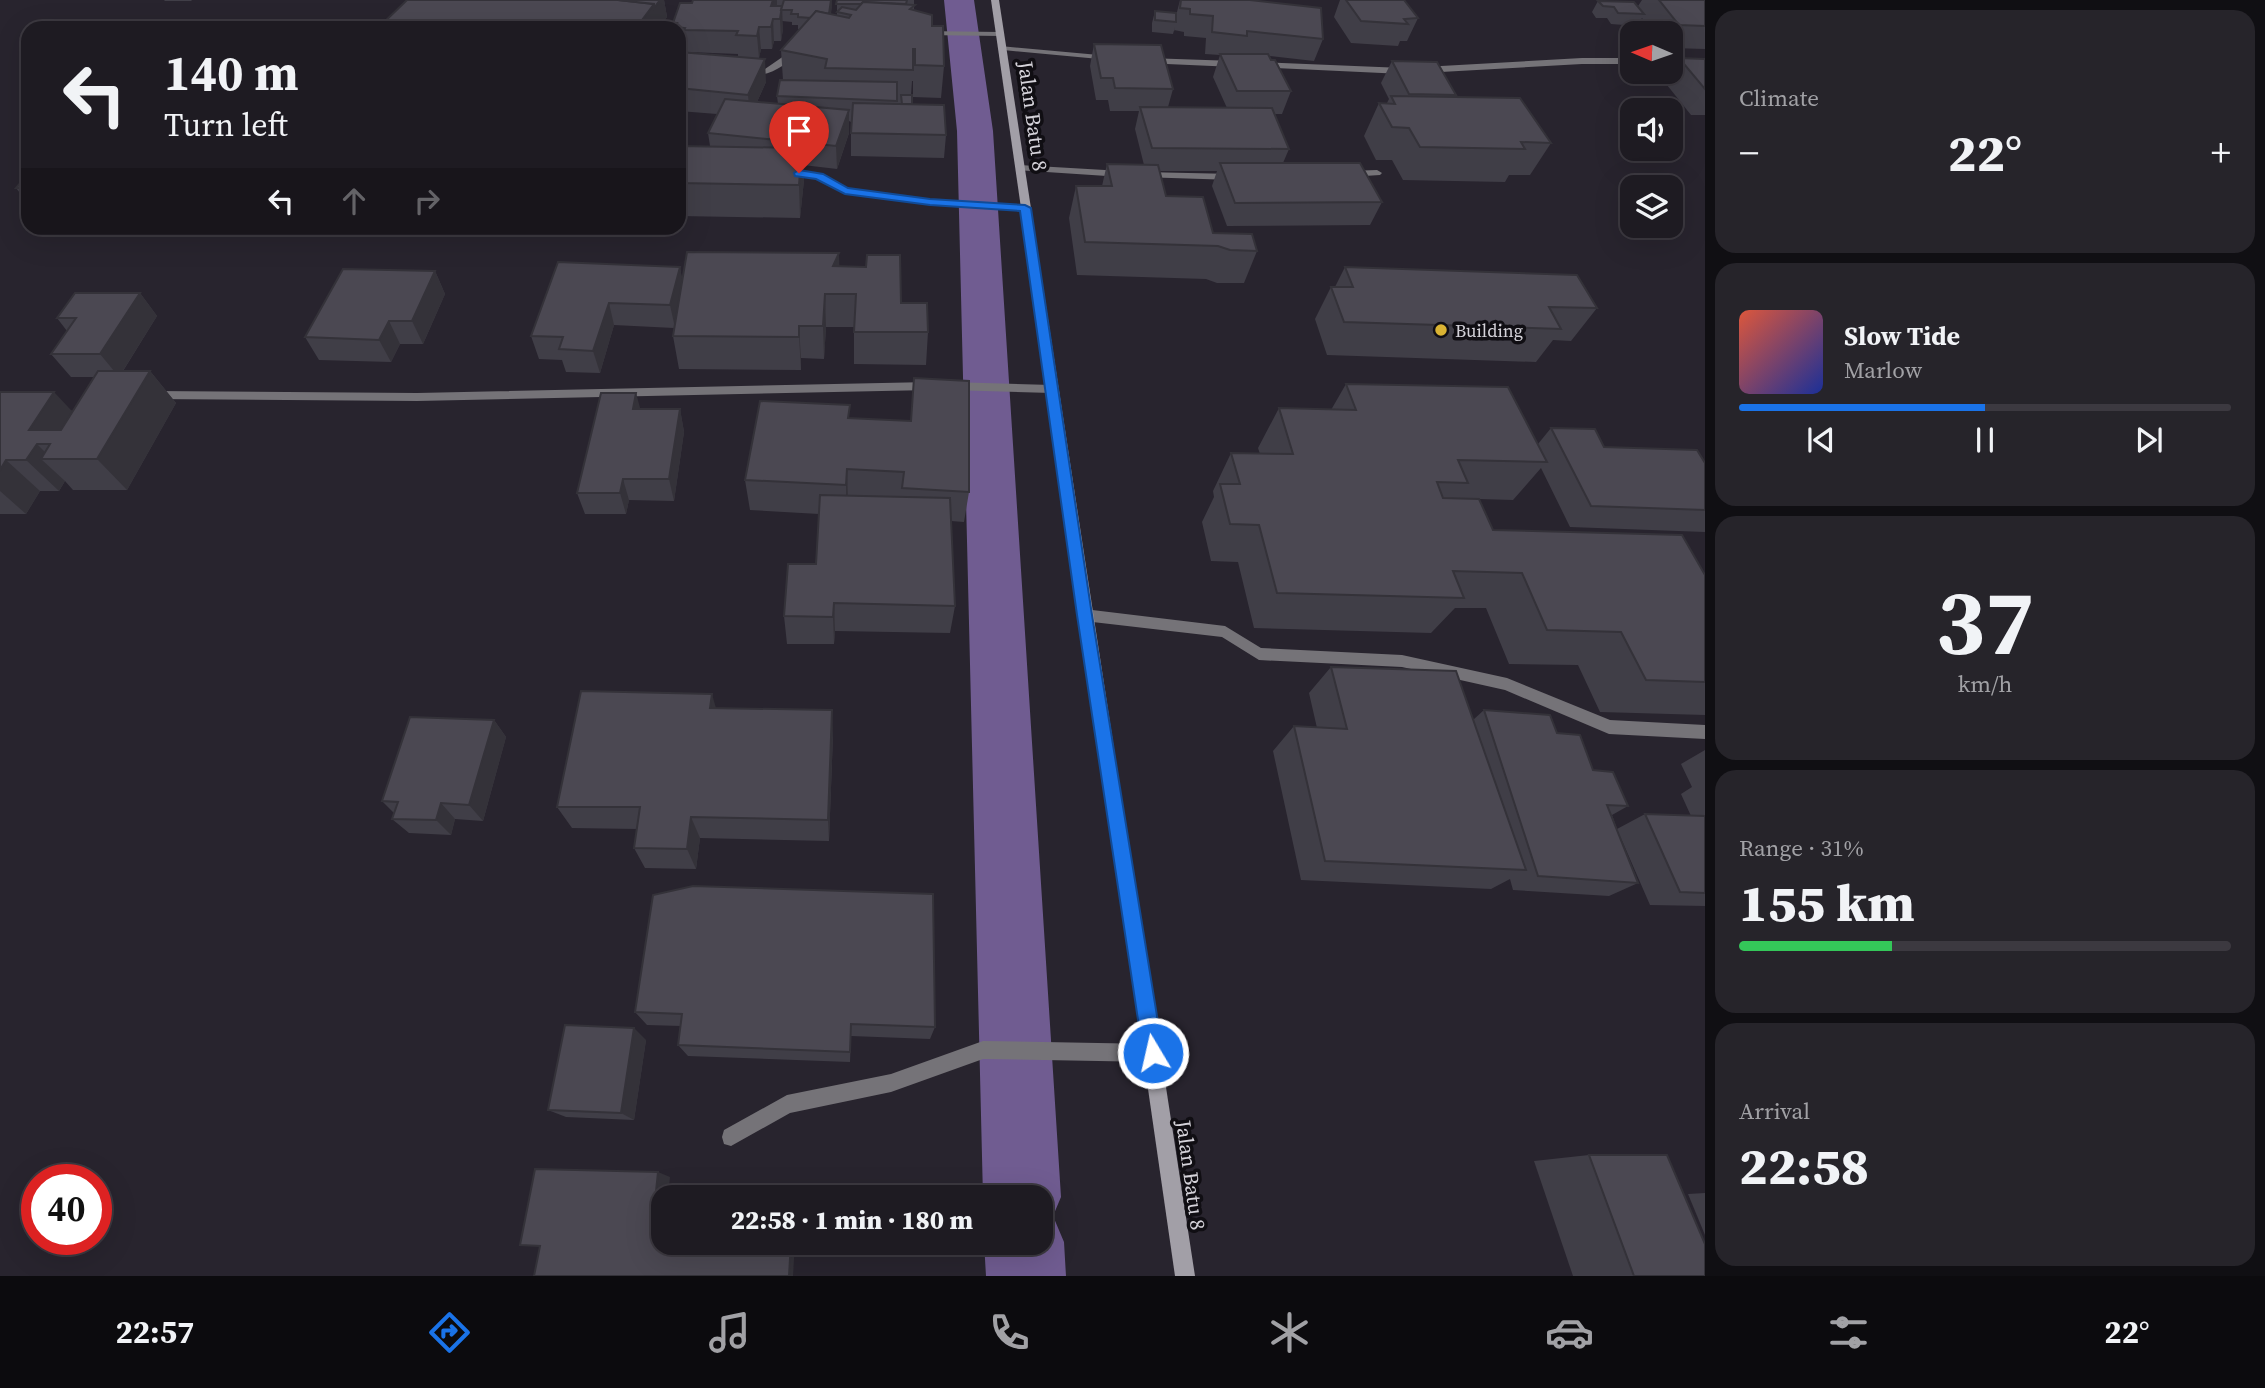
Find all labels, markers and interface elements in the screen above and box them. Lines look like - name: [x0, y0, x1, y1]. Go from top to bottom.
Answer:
- north arrow: [1620, 21, 1684, 84]
- map controls: [1620, 21, 1683, 238]
- text: 140 m: [164, 39, 299, 106]
- icon: left: [49, 49, 140, 140]
- street label: Jalan Batu 8: [1011, 58, 1055, 173]
- text: Climate: [1739, 82, 1819, 114]
- button: sound: [1620, 98, 1683, 161]
- pin: [769, 101, 829, 173]
- text: Turn left: [164, 103, 288, 147]
- icon: arrive: [780, 112, 818, 150]
- text: 22°: [1948, 117, 2022, 188]
- text: −: [1739, 127, 1759, 179]
- text: +: [2211, 127, 2231, 179]
- button: layers: [1620, 175, 1683, 238]
- icon: left: [262, 182, 300, 220]
- icon: ahead: [335, 182, 373, 220]
- icon: right: [408, 182, 446, 220]
- place label: Building: [1455, 318, 1523, 343]
- text: Slow Tide: [1844, 318, 1960, 354]
- marker: Building: [1433, 322, 1449, 338]
- text: Marlow: [1844, 354, 1922, 386]
- icon: previous: [1802, 421, 1840, 459]
- icon: pause: [1966, 421, 2004, 459]
- icon: next: [2130, 421, 2168, 459]
- text: 37: [1936, 560, 2034, 684]
- text: km/h: [1958, 668, 2012, 700]
- text: Range · 31%: [1739, 832, 1864, 864]
- text: 155 km: [1739, 867, 1915, 938]
- position arrow: [1116, 1016, 1190, 1090]
- text: Arrival: [1739, 1095, 1810, 1127]
- street label: Jalan Batu 8: [1169, 1117, 1213, 1232]
- text: 22:58: [1739, 1130, 1869, 1201]
- speed limit sign: 40: [21, 1164, 112, 1255]
- text: 22:58 · 1 min · 180 m: [731, 1202, 973, 1238]
- icon: directions: [425, 1308, 474, 1357]
- icon: music: [705, 1308, 754, 1357]
- icon: phone: [985, 1308, 1034, 1357]
- icon: climate: [1265, 1308, 1314, 1357]
- icon: car: [1545, 1308, 1594, 1357]
- icon: filters: [1824, 1308, 1873, 1357]
- text: 22:57: [115, 1310, 194, 1354]
- text: 22°: [2104, 1310, 2150, 1354]

